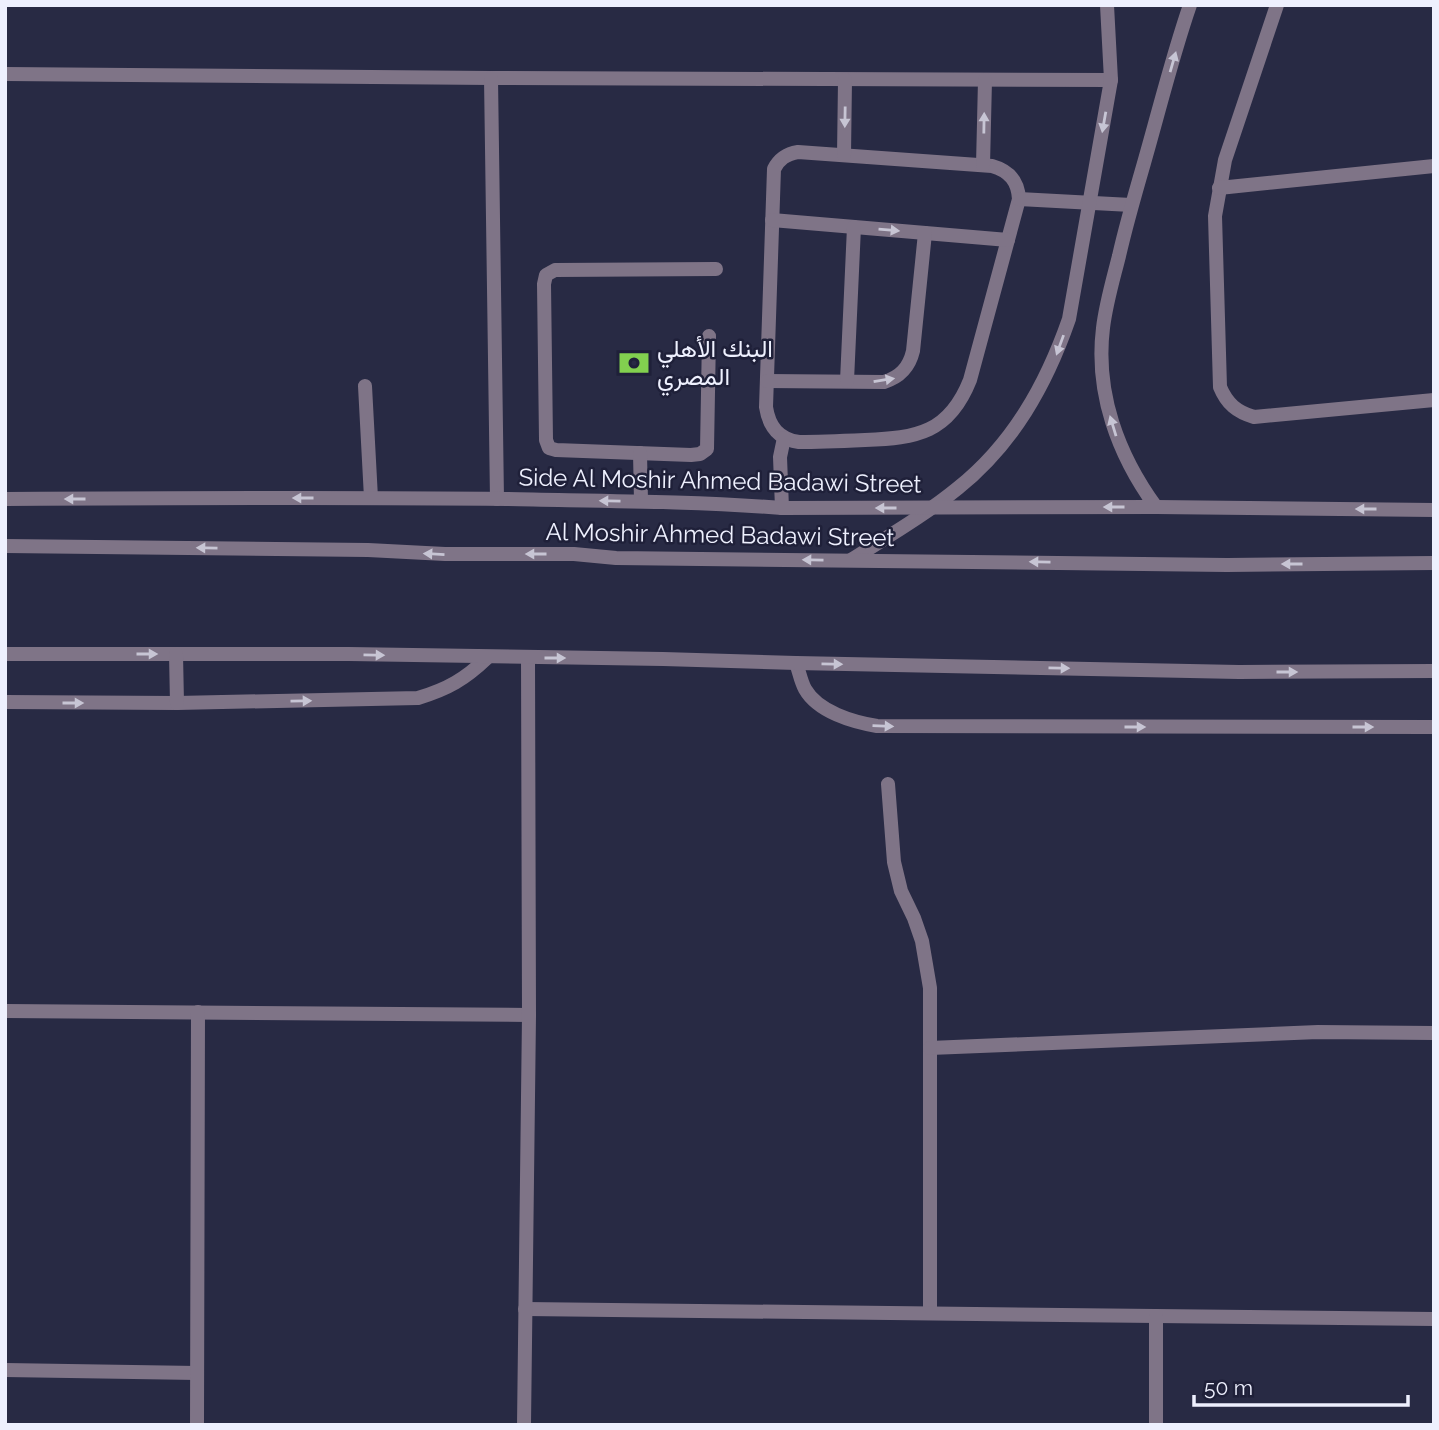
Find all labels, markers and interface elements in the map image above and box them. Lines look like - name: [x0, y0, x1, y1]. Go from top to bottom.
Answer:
- one-way arrow: [1169, 51, 1179, 72]
- one-way arrow: [839, 107, 851, 129]
- one-way arrow: [978, 111, 990, 133]
- one-way arrow: [1098, 111, 1109, 133]
- one-way arrow: [878, 225, 900, 236]
- place label: البنك الأهلي المصري: [657, 334, 773, 396]
- one-way arrow: [1054, 334, 1065, 355]
- bank icon: البنك الأهلي المصري: [617, 346, 651, 380]
- one-way arrow: [873, 374, 895, 385]
- one-way arrow: [1108, 415, 1118, 436]
- street label: Side Al Moshir Ahmed Badawi Street: [518, 462, 922, 499]
- one-way arrow: [291, 492, 313, 504]
- one-way arrow: [64, 493, 86, 504]
- one-way arrow: [598, 495, 620, 507]
- one-way arrow: [1102, 501, 1124, 513]
- one-way arrow: [875, 502, 897, 514]
- one-way arrow: [1354, 503, 1376, 515]
- street label: Al Moshir Ahmed Badawi Street: [545, 517, 895, 552]
- one-way arrow: [196, 542, 218, 554]
- one-way arrow: [423, 548, 445, 559]
- one-way arrow: [525, 548, 547, 560]
- one-way arrow: [801, 554, 823, 566]
- one-way arrow: [1029, 557, 1051, 568]
- one-way arrow: [1281, 558, 1303, 570]
- one-way arrow: [136, 648, 158, 660]
- one-way arrow: [364, 649, 386, 661]
- one-way arrow: [545, 652, 567, 664]
- one-way arrow: [821, 658, 843, 670]
- one-way arrow: [1048, 663, 1070, 674]
- one-way arrow: [1276, 666, 1298, 678]
- one-way arrow: [290, 695, 312, 707]
- one-way arrow: [63, 697, 85, 709]
- one-way arrow: [873, 720, 895, 731]
- one-way arrow: [1125, 721, 1147, 733]
- one-way arrow: [1352, 721, 1374, 733]
- scale bar: [1194, 1364, 1408, 1408]
- text: 50 m: [1204, 1375, 1253, 1400]

